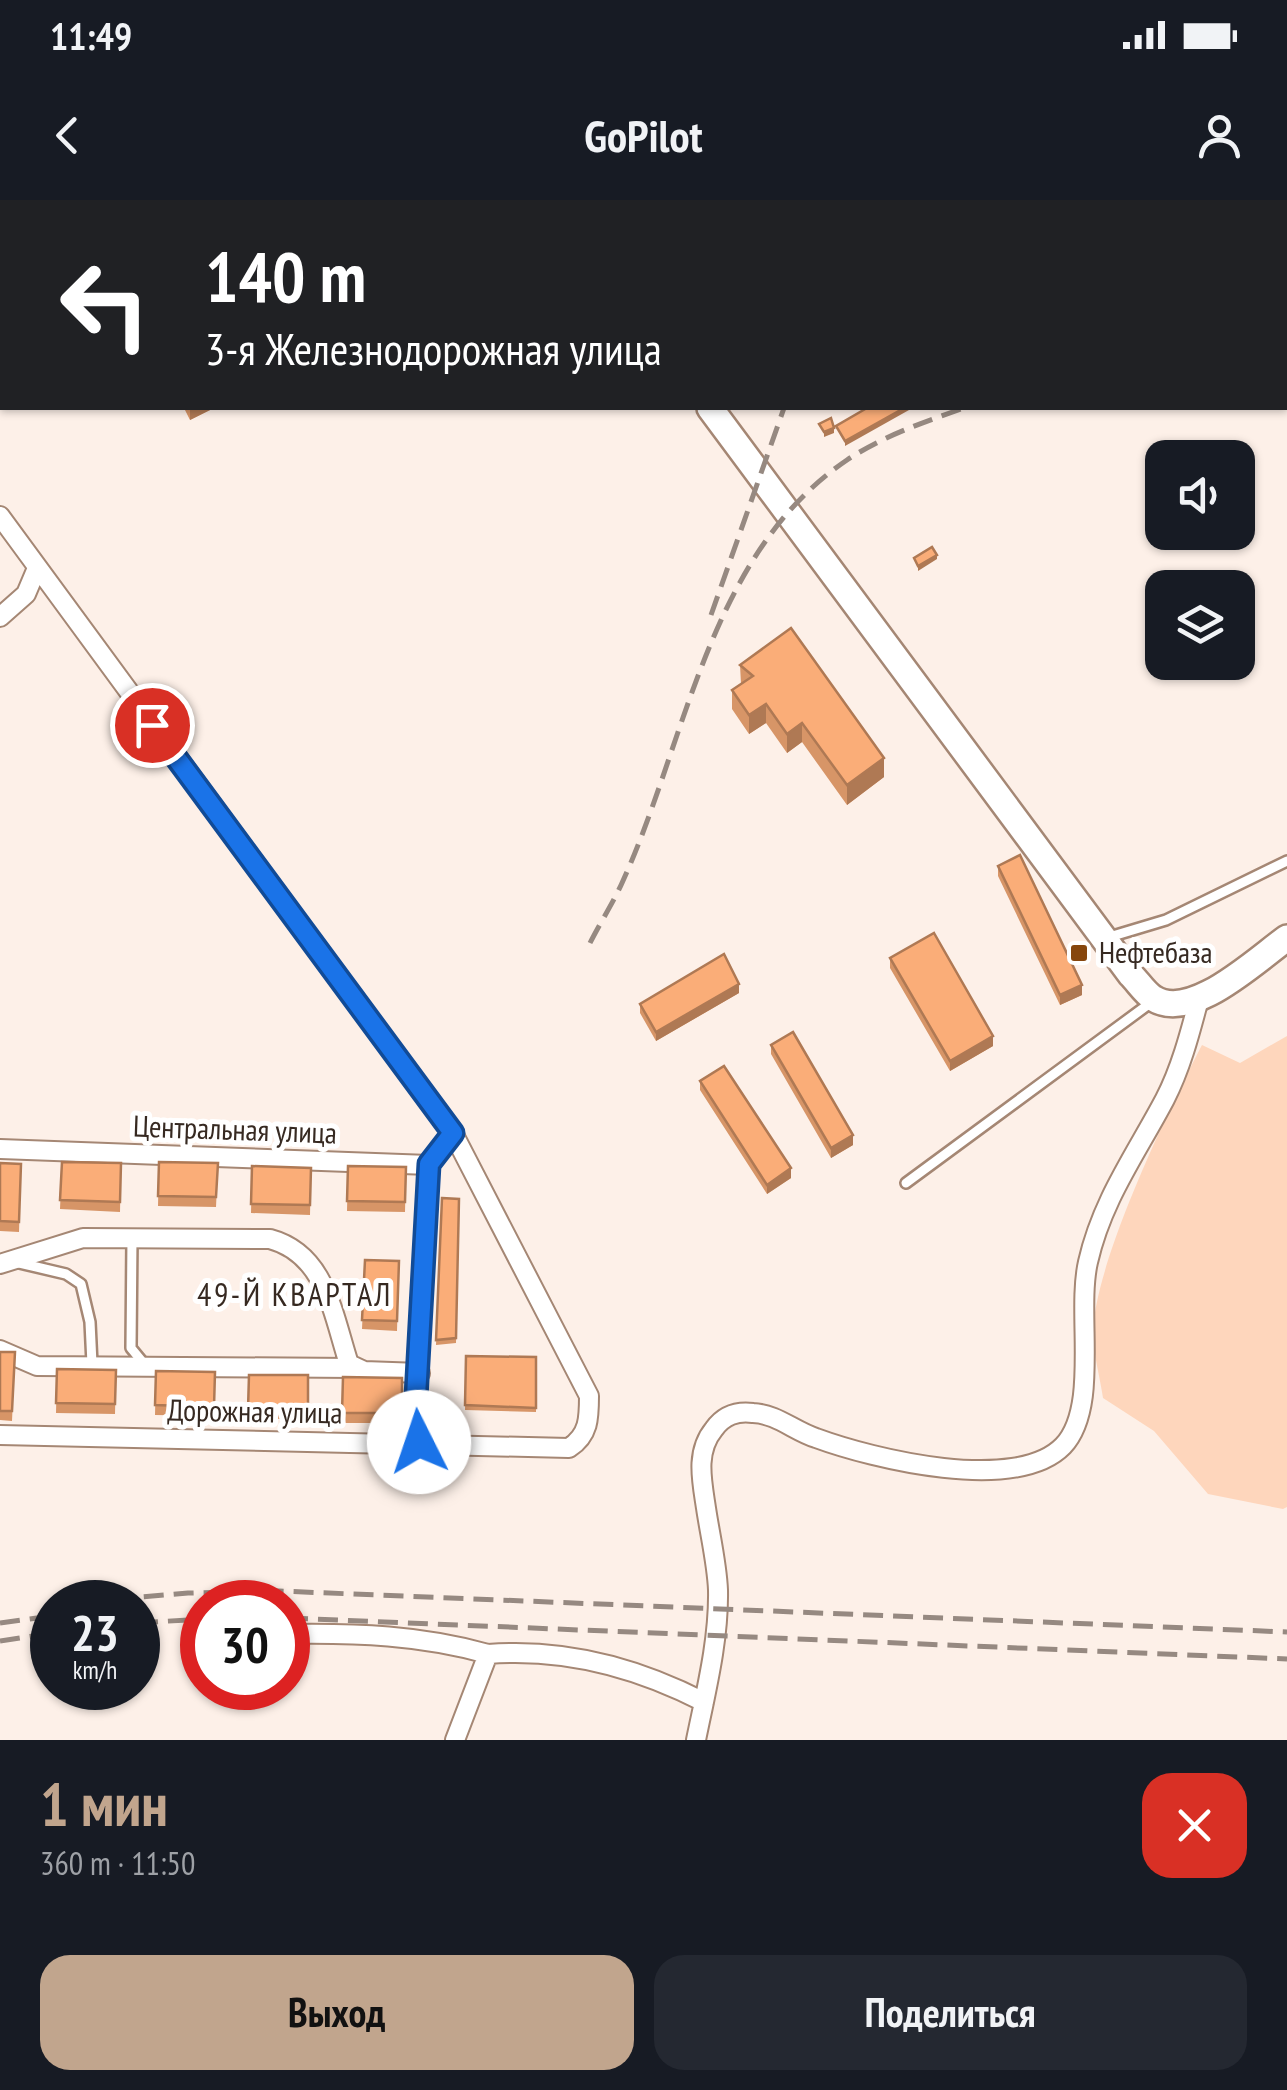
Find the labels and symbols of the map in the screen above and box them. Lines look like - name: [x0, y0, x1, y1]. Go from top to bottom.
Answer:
- pin: [110, 683, 195, 768]
- place label: Нефтебаза: [1099, 932, 1213, 971]
- marker: Нефтебаза: [1068, 942, 1090, 964]
- street label: Центральная улица: [132, 1105, 338, 1152]
- district label: 49-Й КВАРТАЛ: [197, 1273, 393, 1315]
- street label: Дорожная улица: [167, 1389, 343, 1432]
- position arrow: [367, 1390, 471, 1494]
- speed limit sign: 30: [180, 1580, 310, 1710]

